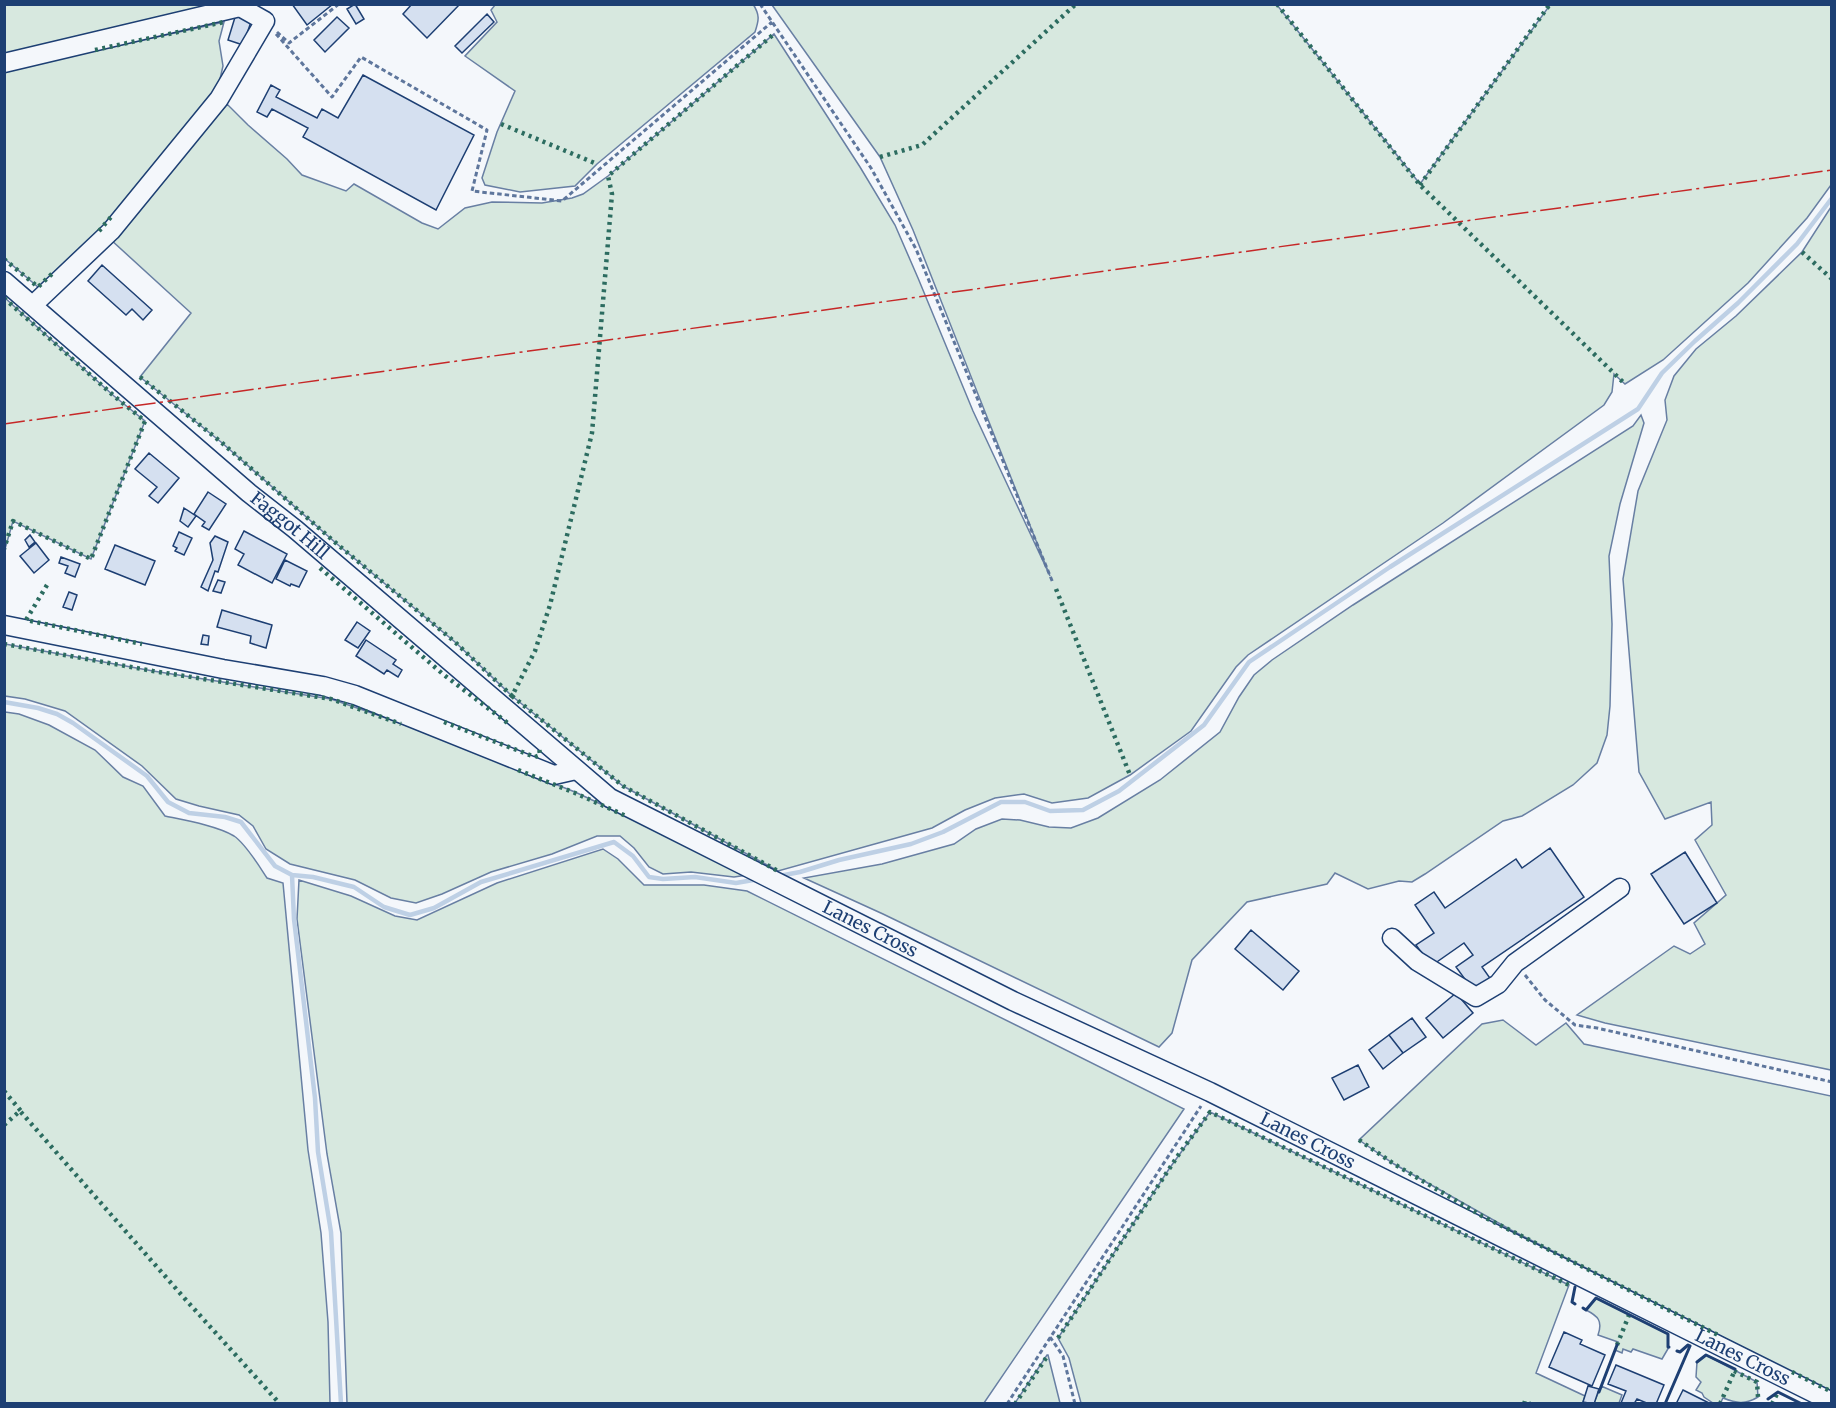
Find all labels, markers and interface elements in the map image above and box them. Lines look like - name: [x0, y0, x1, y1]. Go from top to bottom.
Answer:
- street label: Faggot Hill: [246, 486, 334, 564]
- street label: Lanes Cross: [819, 895, 922, 962]
- street label: Lanes Cross: [1257, 1107, 1359, 1174]
- street label: Lanes Cross: [1691, 1324, 1794, 1390]

